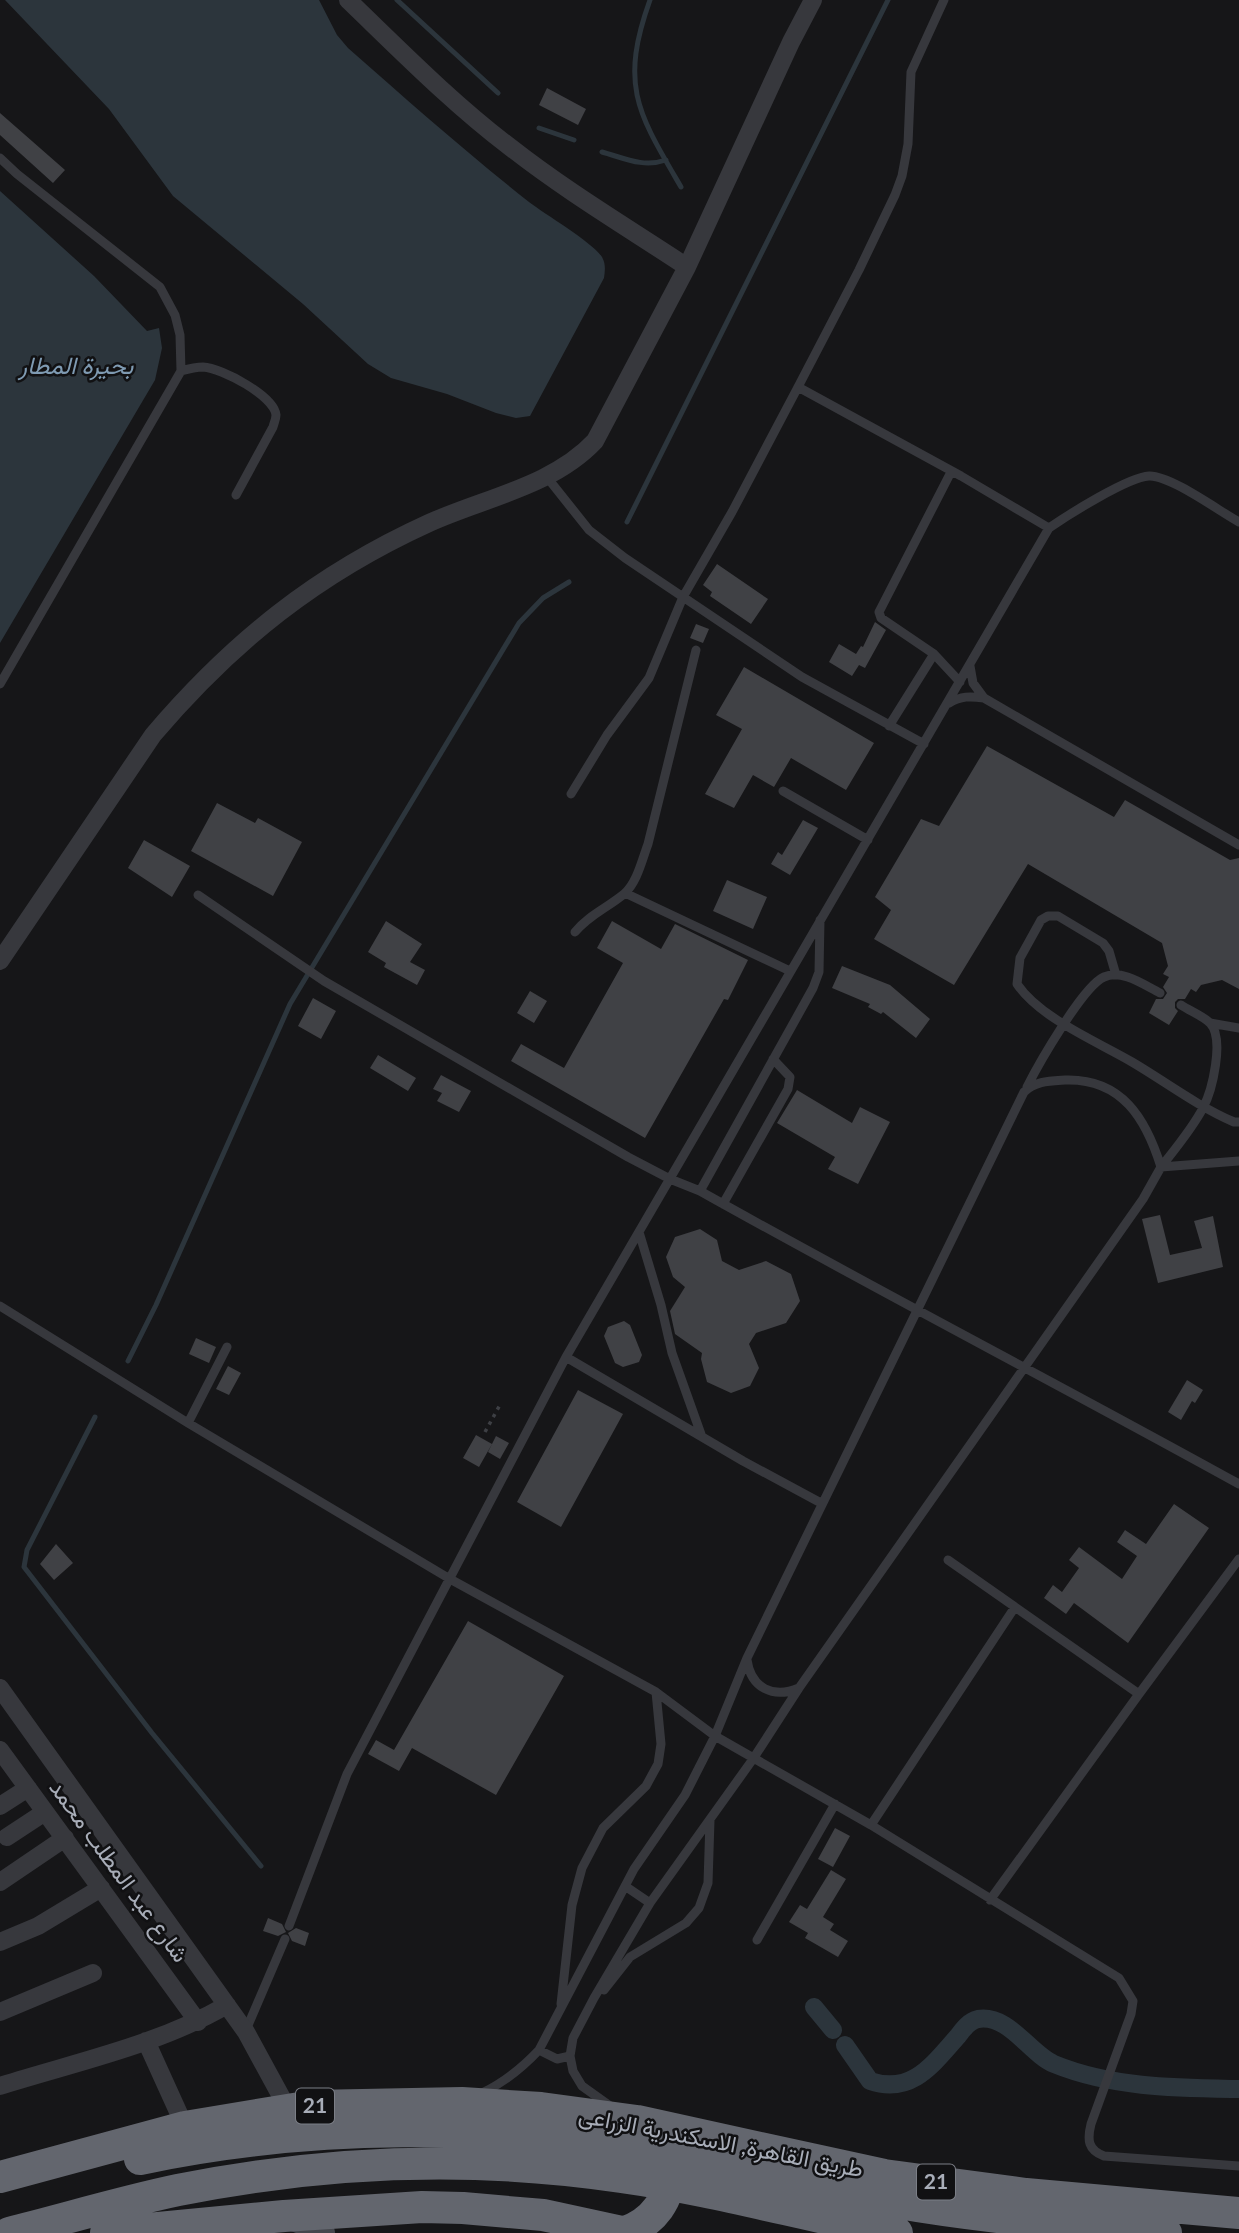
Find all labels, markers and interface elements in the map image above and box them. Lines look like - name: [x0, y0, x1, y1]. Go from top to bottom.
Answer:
- water label: بحيرة المطار: [17, 350, 134, 381]
- street label: شارع عبد المطلب محمد: [42, 1774, 195, 1969]
- road number: 21: [296, 2088, 334, 2124]
- street label: طريق القاهرة, الاسكندرية الزراعى: [576, 2100, 866, 2184]
- road number: 21: [917, 2164, 955, 2200]

